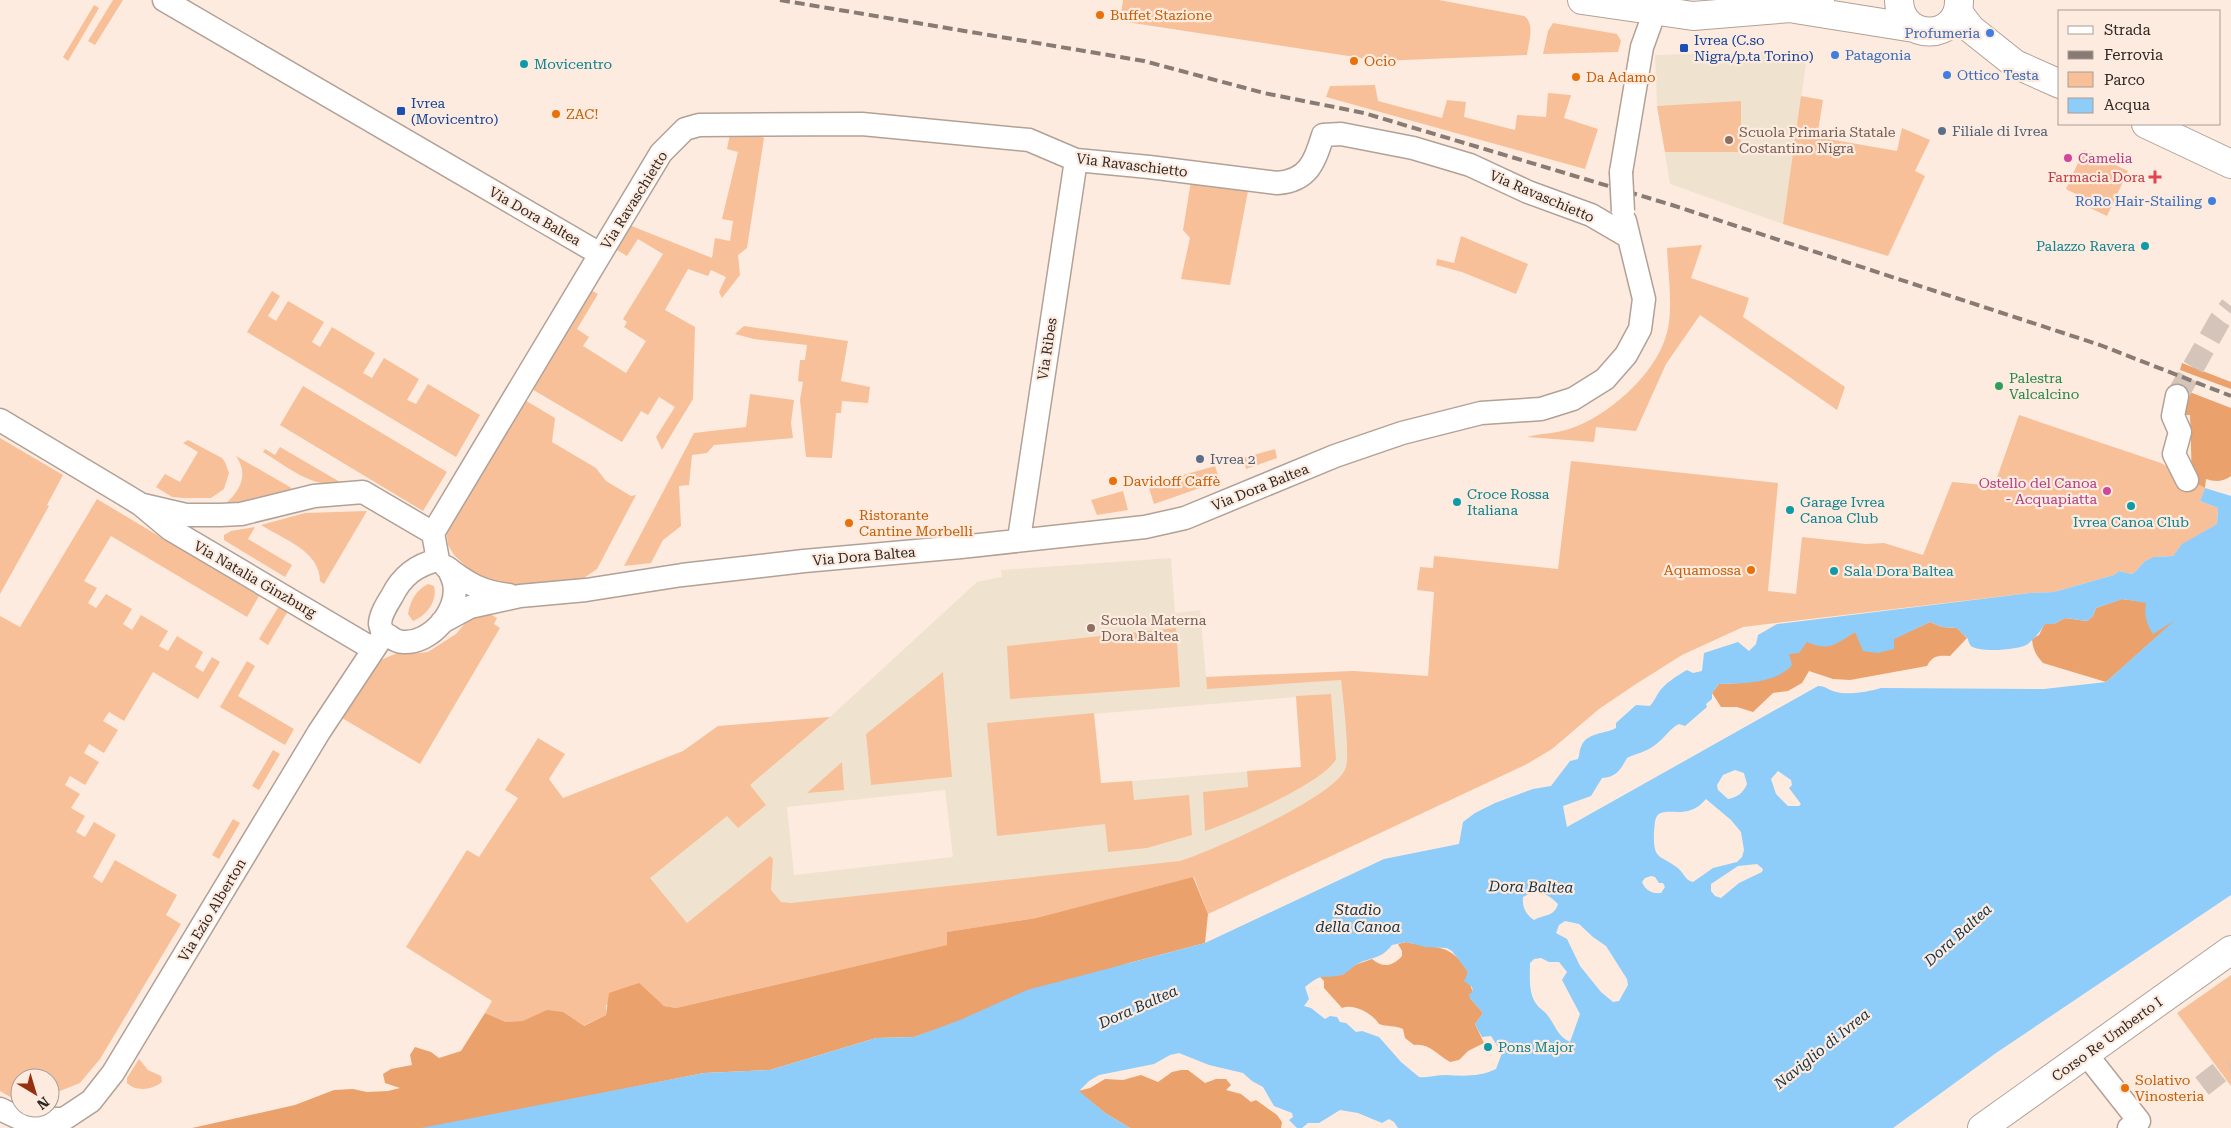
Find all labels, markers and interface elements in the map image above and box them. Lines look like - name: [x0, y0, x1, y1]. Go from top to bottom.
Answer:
- place label: Buffet Stazione: [1110, 7, 1213, 23]
- marker: Buffet Stazione: [1094, 9, 1106, 21]
- legend: [2058, 10, 2221, 125]
- text: Strada: [2104, 21, 2151, 39]
- place label: Profumeria: [1904, 25, 1980, 41]
- marker: Profumeria: [1984, 27, 1996, 39]
- place label: Ivrea (C.so Nigra/p.ta Torino): [1694, 32, 1814, 64]
- marker: Ivrea (C.so Nigra/p.ta Torino): [1678, 42, 1690, 54]
- text: Ferrovia: [2104, 46, 2163, 64]
- place label: Patagonia: [1845, 47, 1912, 63]
- marker: Patagonia: [1829, 49, 1841, 61]
- place label: Ocio: [1364, 53, 1396, 69]
- marker: Ocio: [1348, 55, 1360, 67]
- place label: Movicentro: [534, 56, 612, 72]
- marker: Movicentro: [518, 58, 530, 70]
- place label: Ottico Testa: [1957, 67, 2039, 83]
- place label: Da Adamo: [1586, 69, 1656, 85]
- marker: Ottico Testa: [1941, 69, 1953, 81]
- marker: Da Adamo: [1570, 71, 1582, 83]
- text: Parco: [2104, 71, 2145, 89]
- place label: Ivrea (Movicentro): [411, 95, 498, 127]
- text: Acqua: [2104, 96, 2150, 114]
- marker: Ivrea (Movicentro): [395, 105, 407, 117]
- place label: ZAC!: [566, 106, 598, 122]
- marker: ZAC!: [550, 108, 562, 120]
- place label: Filiale di Ivrea: [1952, 123, 2048, 139]
- place label: Scuola Primaria Statale Costantino Nigra: [1739, 124, 1896, 156]
- marker: Filiale di Ivrea: [1936, 125, 1948, 137]
- marker: Scuola Primaria Statale Costantino Nigra: [1723, 134, 1735, 146]
- street label: Via Ravaschietto: [597, 148, 671, 252]
- street label: Via Ravaschietto: [1075, 150, 1189, 180]
- place label: Camelia: [2078, 150, 2133, 166]
- marker: Camelia: [2062, 152, 2074, 164]
- street label: Via Ravaschietto: [1487, 167, 1597, 225]
- place label: Farmacia Dora: [2048, 169, 2145, 185]
- marker: Farmacia Dora: [2149, 171, 2161, 183]
- street label: Via Dora Baltea: [486, 183, 584, 249]
- place label: RoRo Hair-Stailing: [2075, 193, 2202, 209]
- marker: RoRo Hair-Stailing: [2206, 195, 2218, 207]
- place label: Palazzo Ravera: [2036, 238, 2135, 254]
- marker: Palazzo Ravera: [2139, 240, 2151, 252]
- street label: Via Ribes: [1034, 316, 1060, 381]
- place label: Palestra Valcalcino: [2009, 370, 2079, 402]
- marker: Palestra Valcalcino: [1993, 380, 2005, 392]
- place label: Ivrea 2: [1210, 451, 1256, 467]
- marker: Ivrea 2: [1194, 453, 1206, 465]
- street label: Via Dora Baltea: [1209, 460, 1311, 514]
- place label: Davidoff Caffè: [1123, 473, 1220, 489]
- marker: Davidoff Caffè: [1107, 475, 1119, 487]
- place label: Ostello del Canoa - Acquapiatta: [1979, 475, 2097, 507]
- marker: Ostello del Canoa - Acquapiatta: [2101, 485, 2113, 497]
- place label: Croce Rossa Italiana: [1467, 486, 1550, 518]
- place label: Garage Ivrea Canoa Club: [1800, 494, 1885, 526]
- marker: Croce Rossa Italiana: [1451, 496, 1463, 508]
- marker: Ivrea Canoa Club: [2125, 500, 2137, 512]
- marker: Garage Ivrea Canoa Club: [1784, 504, 1796, 516]
- place label: Ristorante Cantine Morbelli: [859, 507, 973, 539]
- place label: Ivrea Canoa Club: [2073, 514, 2189, 530]
- marker: Ristorante Cantine Morbelli: [843, 517, 855, 529]
- street label: Via Natalia Ginzburg: [191, 537, 319, 621]
- street label: Via Dora Baltea: [812, 544, 916, 568]
- place label: Aquamossa: [1664, 562, 1741, 578]
- place label: Sala Dora Baltea: [1844, 563, 1954, 579]
- marker: Aquamossa: [1745, 564, 1757, 576]
- marker: Sala Dora Baltea: [1828, 565, 1840, 577]
- place label: Scuola Materna Dora Baltea: [1101, 612, 1207, 644]
- marker: Scuola Materna Dora Baltea: [1085, 622, 1097, 634]
- street label: Via Ezio Alberton: [175, 856, 249, 964]
- water label: Dora Baltea: [1488, 877, 1573, 897]
- water label: Dora Baltea: [1920, 900, 1995, 971]
- water label: Stadio della Canoa: [1315, 901, 1401, 936]
- water label: Dora Baltea: [1095, 982, 1180, 1033]
- street label: Corso Re Umberto I: [2049, 994, 2165, 1084]
- water label: Naviglio di Ivrea: [1770, 1005, 1873, 1094]
- place label: Pons Major: [1498, 1039, 1574, 1055]
- marker: Pons Major: [1482, 1041, 1494, 1053]
- north arrow: [10, 1068, 60, 1118]
- place label: Solativo Vinosteria: [2135, 1072, 2205, 1104]
- marker: Solativo Vinosteria: [2119, 1082, 2131, 1094]
- text: N: [34, 1094, 52, 1113]

